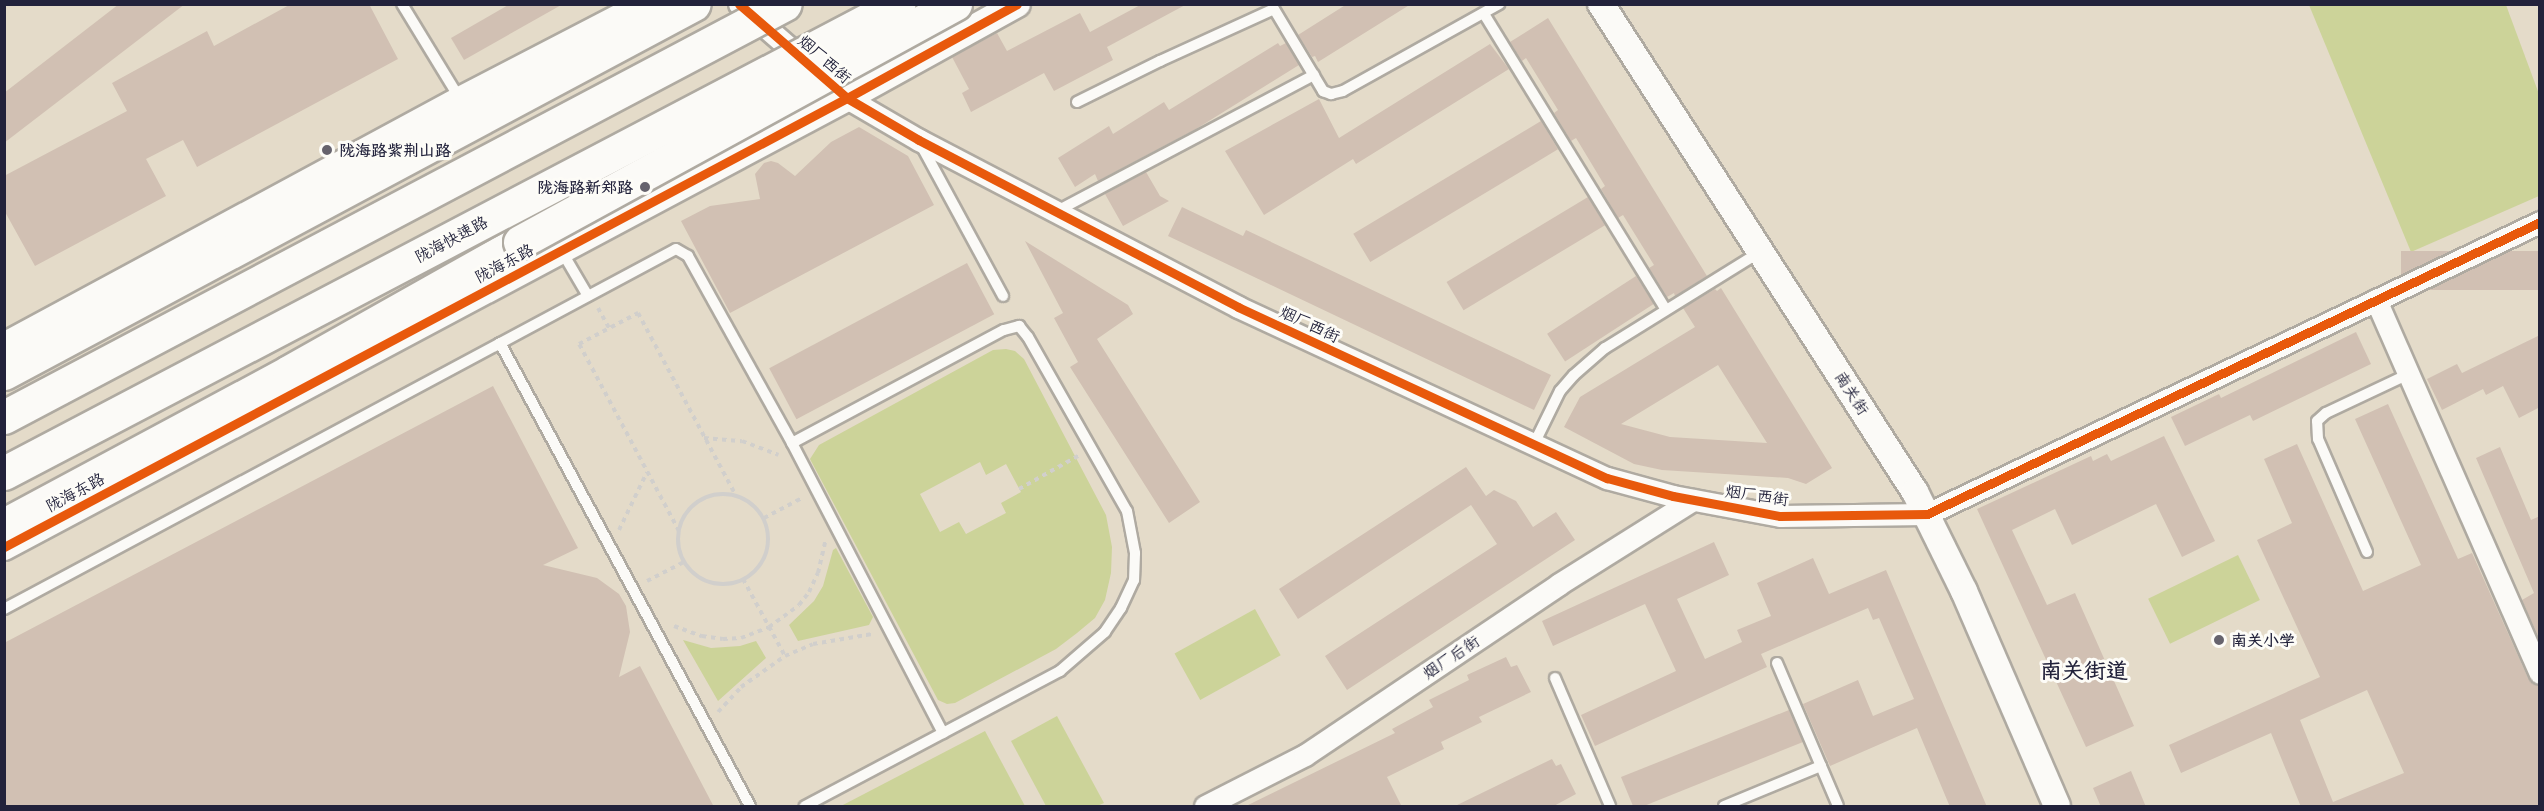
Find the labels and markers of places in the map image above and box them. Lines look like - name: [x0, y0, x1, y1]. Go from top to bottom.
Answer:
- place label: 陇海路紫荆山路: [339, 140, 451, 160]
- marker: 陇海路紫荆山路: [320, 143, 334, 157]
- place label: 陇海路新郑路: [537, 177, 633, 197]
- marker: 陇海路新郑路: [638, 180, 652, 194]
- place label: 南关小学: [2231, 630, 2295, 650]
- marker: 南关小学: [2212, 633, 2226, 647]

